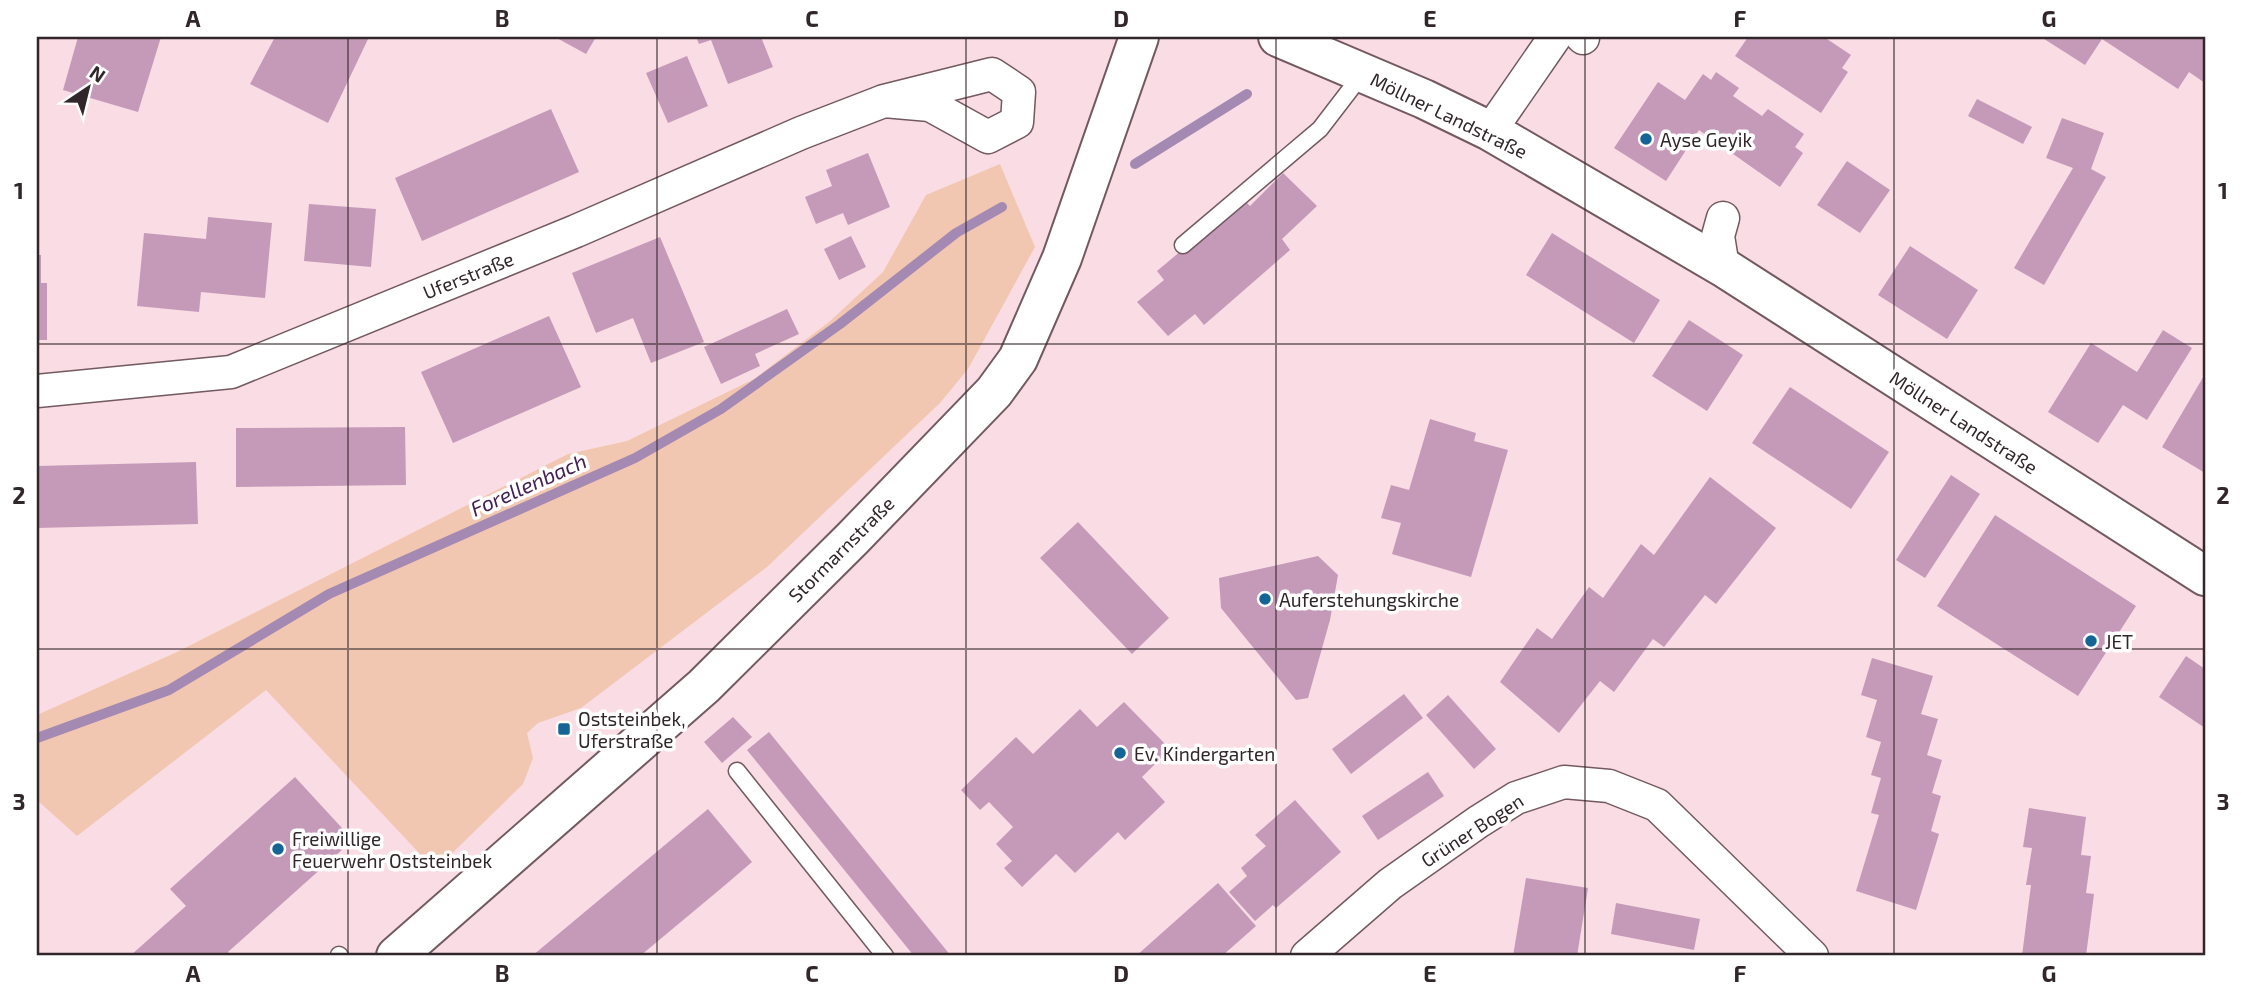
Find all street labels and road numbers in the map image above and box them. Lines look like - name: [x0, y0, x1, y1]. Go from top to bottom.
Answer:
- street label: Möllner Landstraße: [1367, 67, 1531, 163]
- street label: Uferstraße: [419, 246, 517, 304]
- street label: Möllner Landstraße: [1886, 366, 2042, 478]
- street label: Stormarnstraße: [783, 491, 899, 607]
- street label: Grüner Bogen: [1416, 788, 1528, 872]

